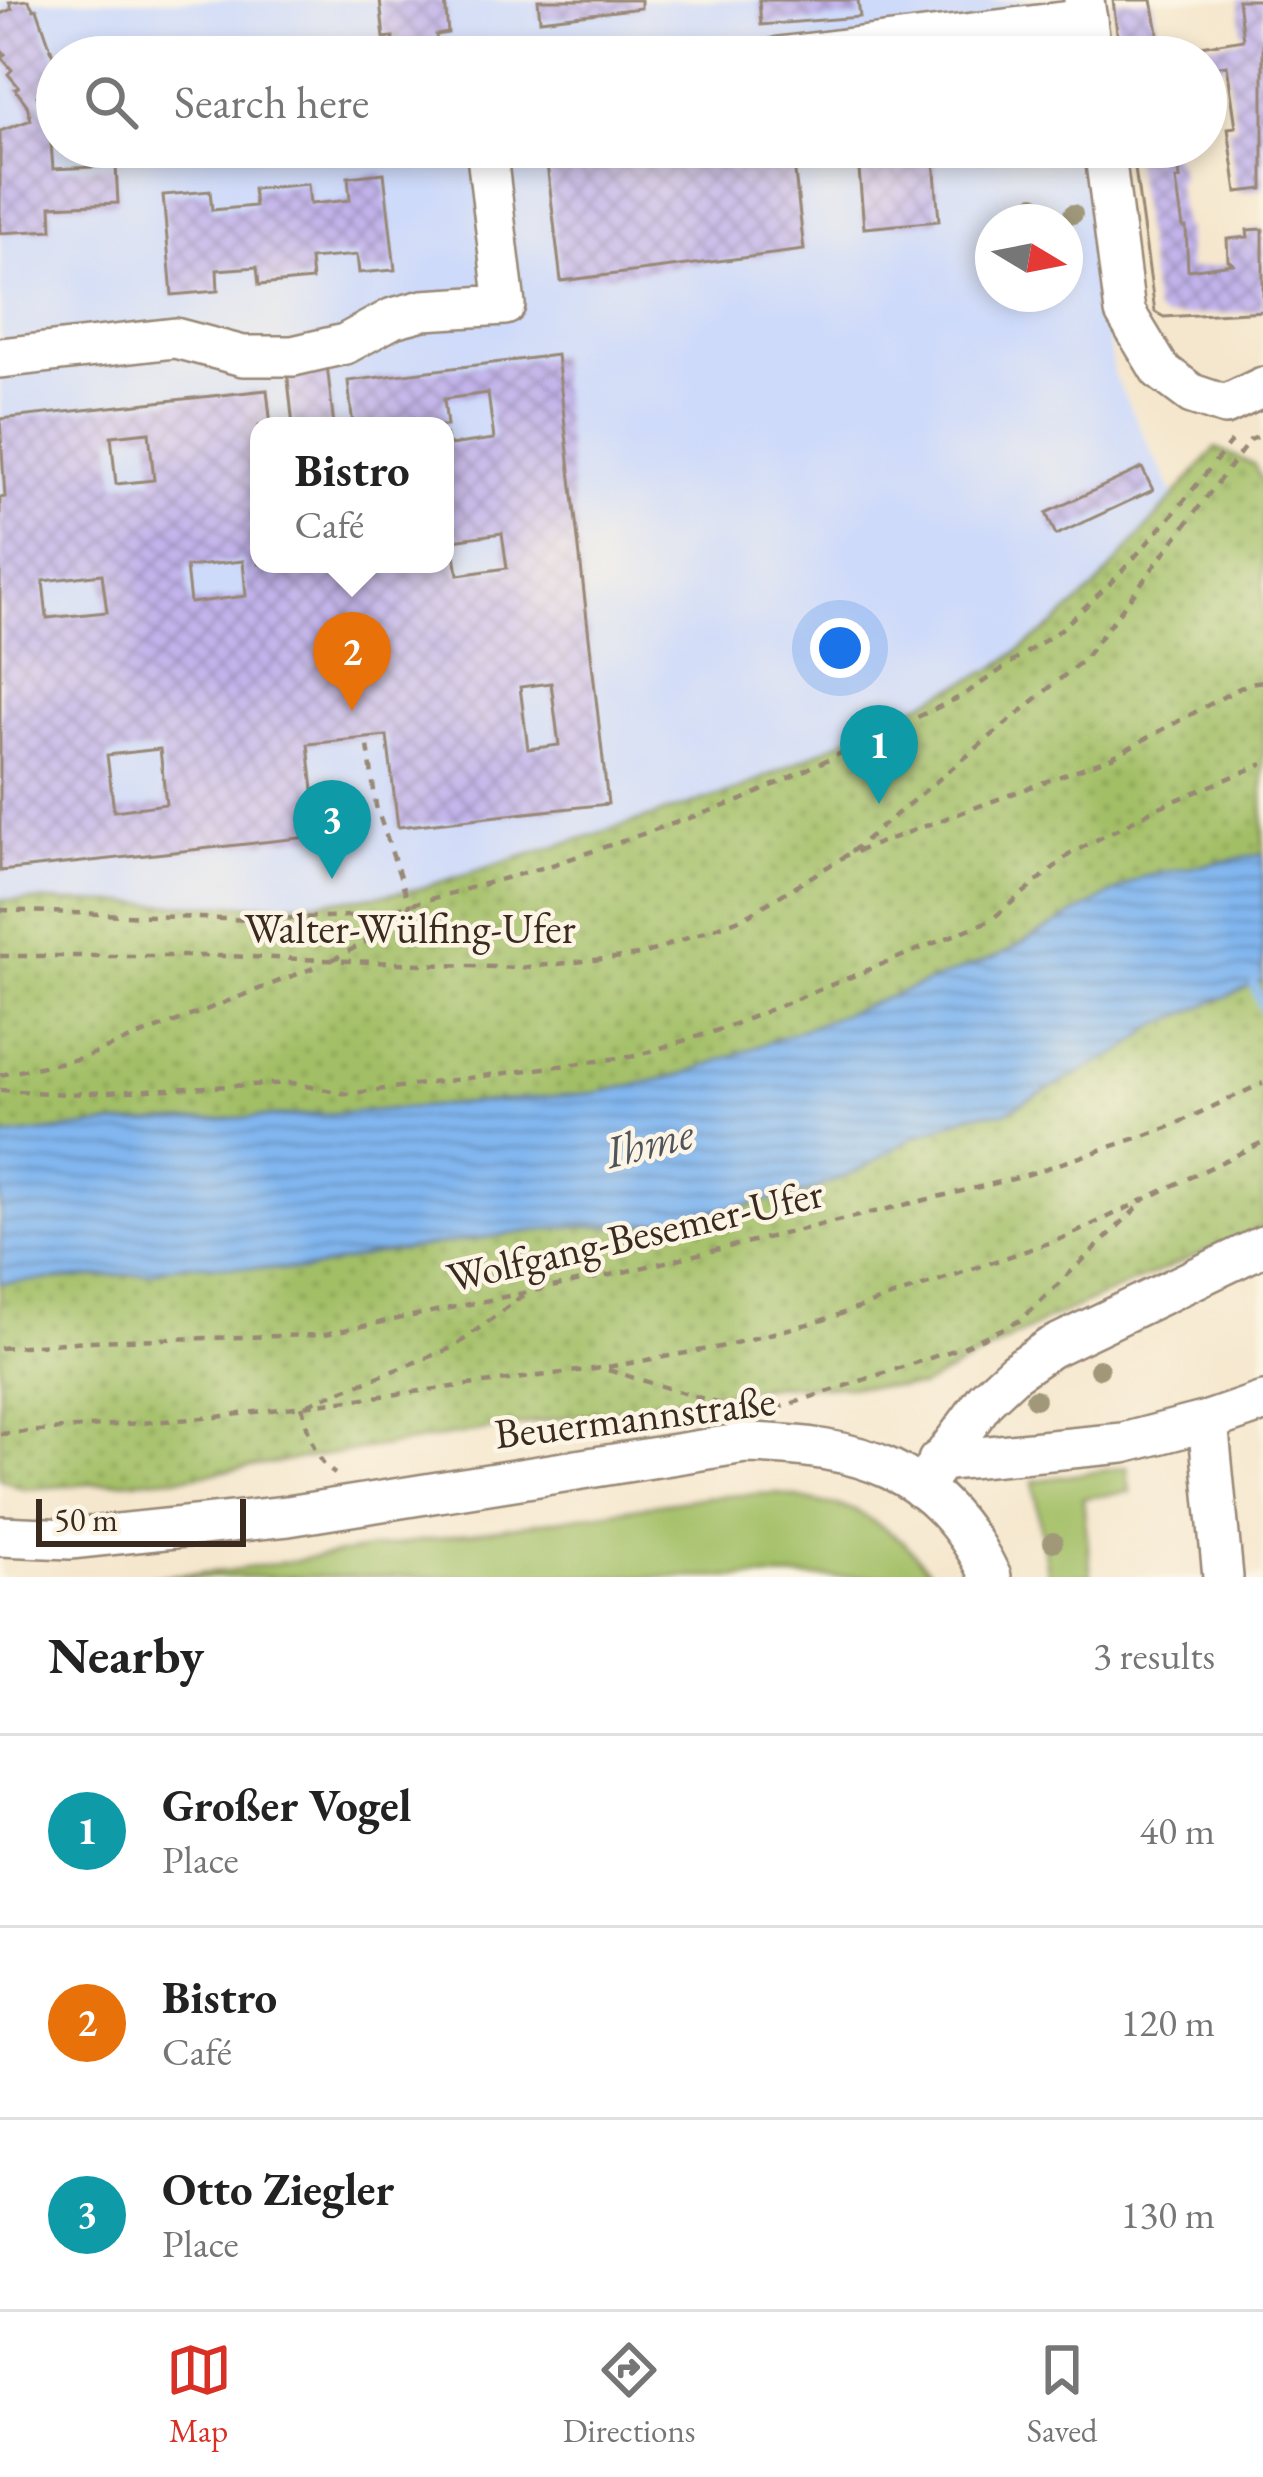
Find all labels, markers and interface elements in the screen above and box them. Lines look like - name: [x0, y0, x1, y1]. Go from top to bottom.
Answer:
- search box: [36, 36, 1227, 168]
- icon: search: [78, 69, 144, 135]
- text: Search here: [174, 73, 369, 131]
- north arrow: [975, 204, 1083, 312]
- popup: [250, 417, 454, 573]
- text: Bistro: [294, 441, 410, 499]
- text: Café: [294, 499, 364, 550]
- pin: 2: [313, 612, 391, 711]
- your location: [810, 618, 870, 678]
- pin: 1: [840, 705, 918, 804]
- pin: 3: [293, 780, 371, 879]
- street label: Walter-Wülfing-Ufer: [244, 901, 576, 956]
- water label: Ihme: [598, 1103, 700, 1181]
- street label: Wolfgang-Besemer-Ufer: [442, 1165, 828, 1305]
- street label: Beuermannstraße: [491, 1372, 779, 1462]
- scale bar: [36, 1493, 246, 1546]
- text: 50 m: [54, 1498, 118, 1541]
- text: Nearby: [48, 1622, 204, 1688]
- text: 3 results: [1093, 1630, 1215, 1681]
- text: Großer Vogel: [162, 1776, 412, 1834]
- text: 1: [77, 1805, 97, 1856]
- text: 40 m: [1139, 1805, 1215, 1856]
- text: Place: [162, 1834, 239, 1885]
- text: Bistro: [162, 1968, 277, 2026]
- text: 2: [77, 1997, 97, 2048]
- text: 120 m: [1121, 1997, 1215, 2048]
- text: Café: [162, 2026, 232, 2077]
- text: Otto Ziegler: [162, 2160, 394, 2218]
- text: 3: [77, 2189, 97, 2240]
- text: 130 m: [1121, 2189, 1215, 2240]
- text: Place: [162, 2218, 239, 2269]
- tab: Map: [166, 2337, 232, 2452]
- tab: Directions: [563, 2337, 696, 2452]
- tab: Saved: [1027, 2337, 1097, 2452]

